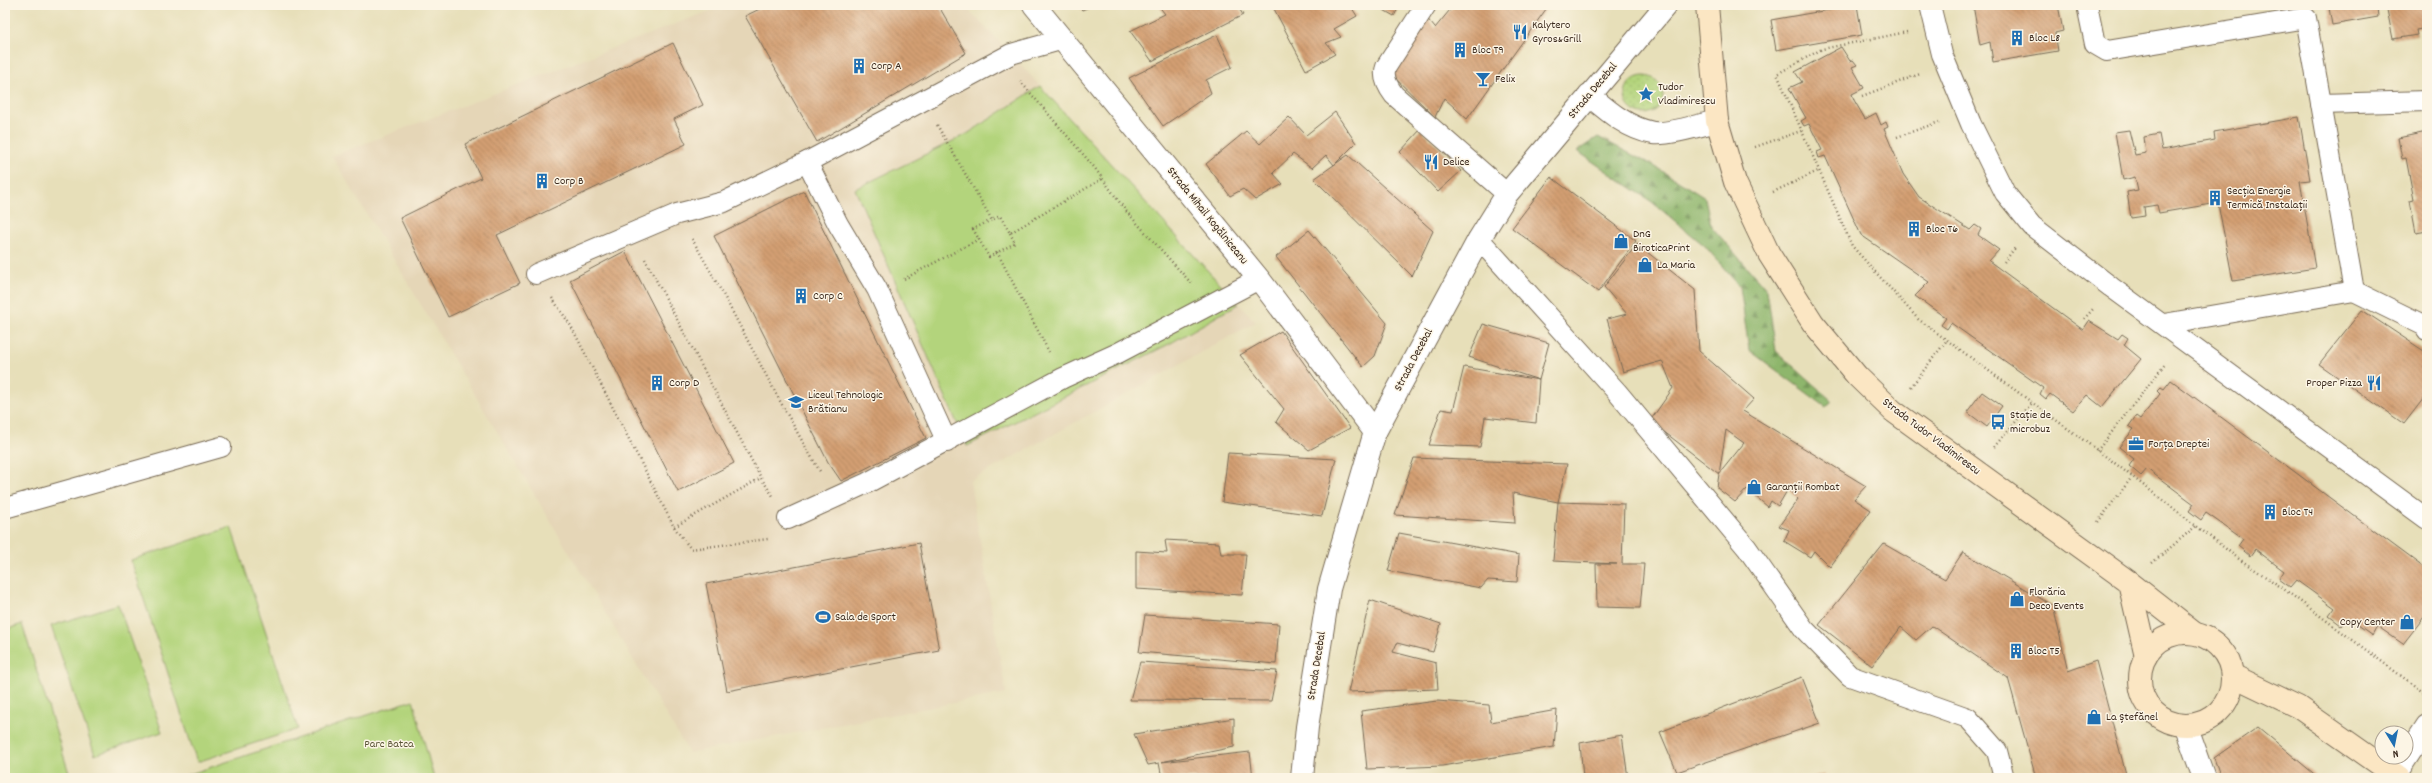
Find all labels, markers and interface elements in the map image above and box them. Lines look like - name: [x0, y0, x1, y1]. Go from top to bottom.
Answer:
- place label: Kalytero Gyros&Grill: [1532, 17, 1582, 48]
- restaurant icon: Kalytero Gyros&Grill: [1511, 23, 1529, 41]
- building icon: Bloc L8: [2008, 29, 2026, 47]
- place label: Bloc L8: [2029, 30, 2060, 47]
- building icon: Bloc T9: [1451, 41, 1469, 59]
- place label: Bloc T9: [1472, 42, 1504, 59]
- building icon: Corp A: [850, 57, 868, 75]
- place label: Corp A: [871, 58, 902, 75]
- street label: Strada Decebal: [1564, 59, 1622, 123]
- bar icon: Felix: [1474, 70, 1492, 88]
- place label: Felix: [1495, 71, 1516, 88]
- place label: Tudor Vladimirescu: [1658, 79, 1715, 110]
- place icon: Tudor Vladimirescu: [1637, 85, 1655, 103]
- restaurant icon: Delice: [1422, 153, 1440, 171]
- place label: Delice: [1443, 154, 1470, 171]
- street label: Strada Mihail Kogălniceanu: [1162, 164, 1252, 268]
- building icon: Corp B: [533, 172, 551, 190]
- place label: Corp B: [554, 173, 584, 190]
- place label: Secția Energie Termică Instalații: [2227, 183, 2307, 214]
- building icon: Secția Energie Termică Instalații: [2206, 189, 2224, 207]
- building icon: Bloc T6: [1905, 220, 1923, 238]
- place label: Bloc T6: [1926, 221, 1958, 238]
- place label: DnG BiroticaPrint: [1633, 226, 1690, 257]
- shop icon: DnG BiroticaPrint: [1612, 232, 1630, 250]
- shop icon: La Maria: [1636, 256, 1654, 274]
- place label: La Maria: [1657, 257, 1696, 274]
- building icon: Corp C: [792, 287, 810, 305]
- place label: Corp C: [813, 288, 843, 305]
- street label: Strada Decebal: [1390, 325, 1438, 394]
- building icon: Corp D: [648, 374, 666, 392]
- restaurant icon: Proper Pizza: [2365, 374, 2383, 392]
- place label: Corp D: [669, 375, 699, 392]
- place label: Proper Pizza: [2306, 375, 2362, 392]
- place label: Liceul Tehnologic Brătianu: [808, 387, 883, 418]
- school or university icon: Liceul Tehnologic Brătianu: [787, 393, 805, 411]
- street label: Strada Tudor Vladimirescu: [1878, 394, 1984, 480]
- place label: Stație de microbuz: [2010, 407, 2051, 438]
- bus stop icon: Stație de microbuz: [1989, 413, 2007, 431]
- office icon: Forța Dreptei: [2127, 435, 2145, 453]
- place label: Forța Dreptei: [2148, 436, 2209, 453]
- shop icon: Garanții Rombat: [1745, 478, 1763, 496]
- place label: Garanții Rombat: [1766, 479, 1840, 496]
- building icon: Bloc T4: [2261, 503, 2279, 521]
- place label: Bloc T4: [2282, 504, 2313, 521]
- place label: Florăria Deco Events: [2029, 584, 2084, 615]
- shop icon: Florăria Deco Events: [2008, 590, 2026, 608]
- sports icon: Sala de Sport: [814, 608, 832, 626]
- place label: Sala de Sport: [835, 609, 896, 626]
- shop icon: Copy Center: [2398, 613, 2416, 631]
- place label: Copy Center: [2340, 614, 2396, 631]
- street label: Strada Decebal: [1303, 630, 1331, 701]
- building icon: Bloc T5: [2007, 642, 2025, 660]
- place label: Bloc T5: [2028, 643, 2060, 660]
- shop icon: La Ștefănel: [2085, 708, 2103, 726]
- place label: La Ștefănel: [2106, 709, 2158, 726]
- north arrow: [2374, 725, 2414, 765]
- park label: Parc Batca: [364, 736, 414, 753]
- text: N: [2391, 745, 2399, 761]

